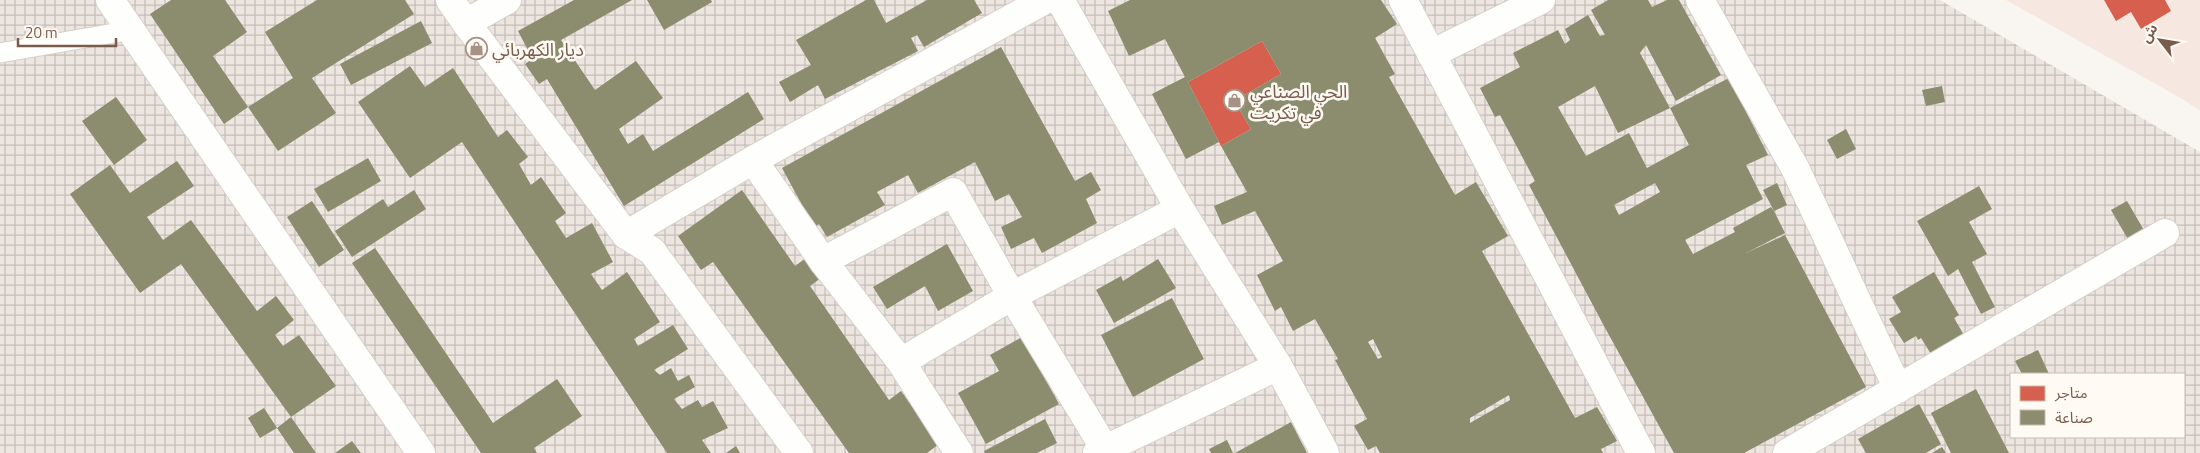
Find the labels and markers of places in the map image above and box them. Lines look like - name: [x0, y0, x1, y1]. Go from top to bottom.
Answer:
- place label: ديار الكهربائي: [492, 36, 584, 63]
- shop icon: ديار الكهربائي: [464, 37, 488, 61]
- place label: الحي الصناعي في تكريت: [1250, 78, 1347, 126]
- shop icon: الحي الصناعي في تكريت: [1222, 89, 1246, 113]

